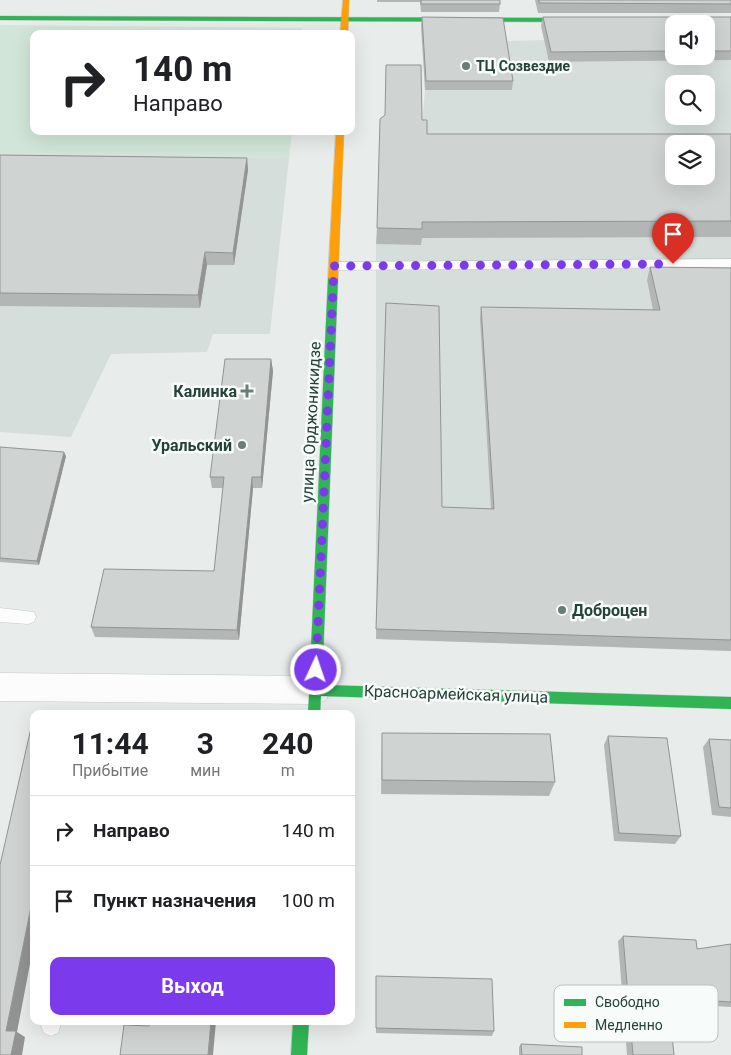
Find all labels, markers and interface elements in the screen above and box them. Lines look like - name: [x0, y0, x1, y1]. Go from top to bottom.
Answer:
- map controls: [665, 15, 715, 185]
- button: sound: [665, 15, 715, 65]
- text: 140 m: [133, 49, 232, 90]
- icon: right: [50, 50, 115, 115]
- place label: ТЦ Созвездие: [476, 58, 570, 74]
- marker: ТЦ Созвездие: [460, 60, 472, 72]
- button: search: [665, 75, 715, 125]
- text: Направо: [133, 91, 223, 116]
- button: layers: [665, 135, 715, 185]
- pin: [652, 213, 694, 264]
- icon: arrive: [659, 220, 687, 248]
- street label: улица Орджоникидзе: [297, 341, 325, 503]
- place label: Калинка: [173, 382, 237, 401]
- marker: Калинка: [241, 385, 253, 397]
- place label: Уральский: [152, 436, 232, 455]
- marker: Уральский: [236, 439, 248, 451]
- place label: Доброцен: [572, 601, 647, 620]
- marker: Доброцен: [556, 604, 568, 616]
- position arrow: [289, 643, 341, 695]
- street label: Красноармейская улица: [364, 681, 548, 707]
- text: 11:44: [71, 726, 149, 761]
- text: 3: [197, 726, 214, 761]
- text: 240: [262, 726, 314, 761]
- text: Прибытие: [72, 761, 148, 780]
- text: мин: [190, 761, 220, 780]
- text: m: [281, 761, 295, 780]
- icon: right: [50, 817, 78, 845]
- text: Направо: [93, 819, 170, 842]
- text: 140 m: [282, 819, 335, 842]
- icon: arrive: [50, 887, 78, 915]
- text: Пункт назначения: [93, 889, 256, 912]
- text: 100 m: [282, 889, 335, 912]
- button: Выход: [50, 957, 335, 1015]
- legend: [554, 985, 718, 1042]
- text: Свободно: [595, 994, 660, 1010]
- text: Медленно: [595, 1017, 663, 1033]

